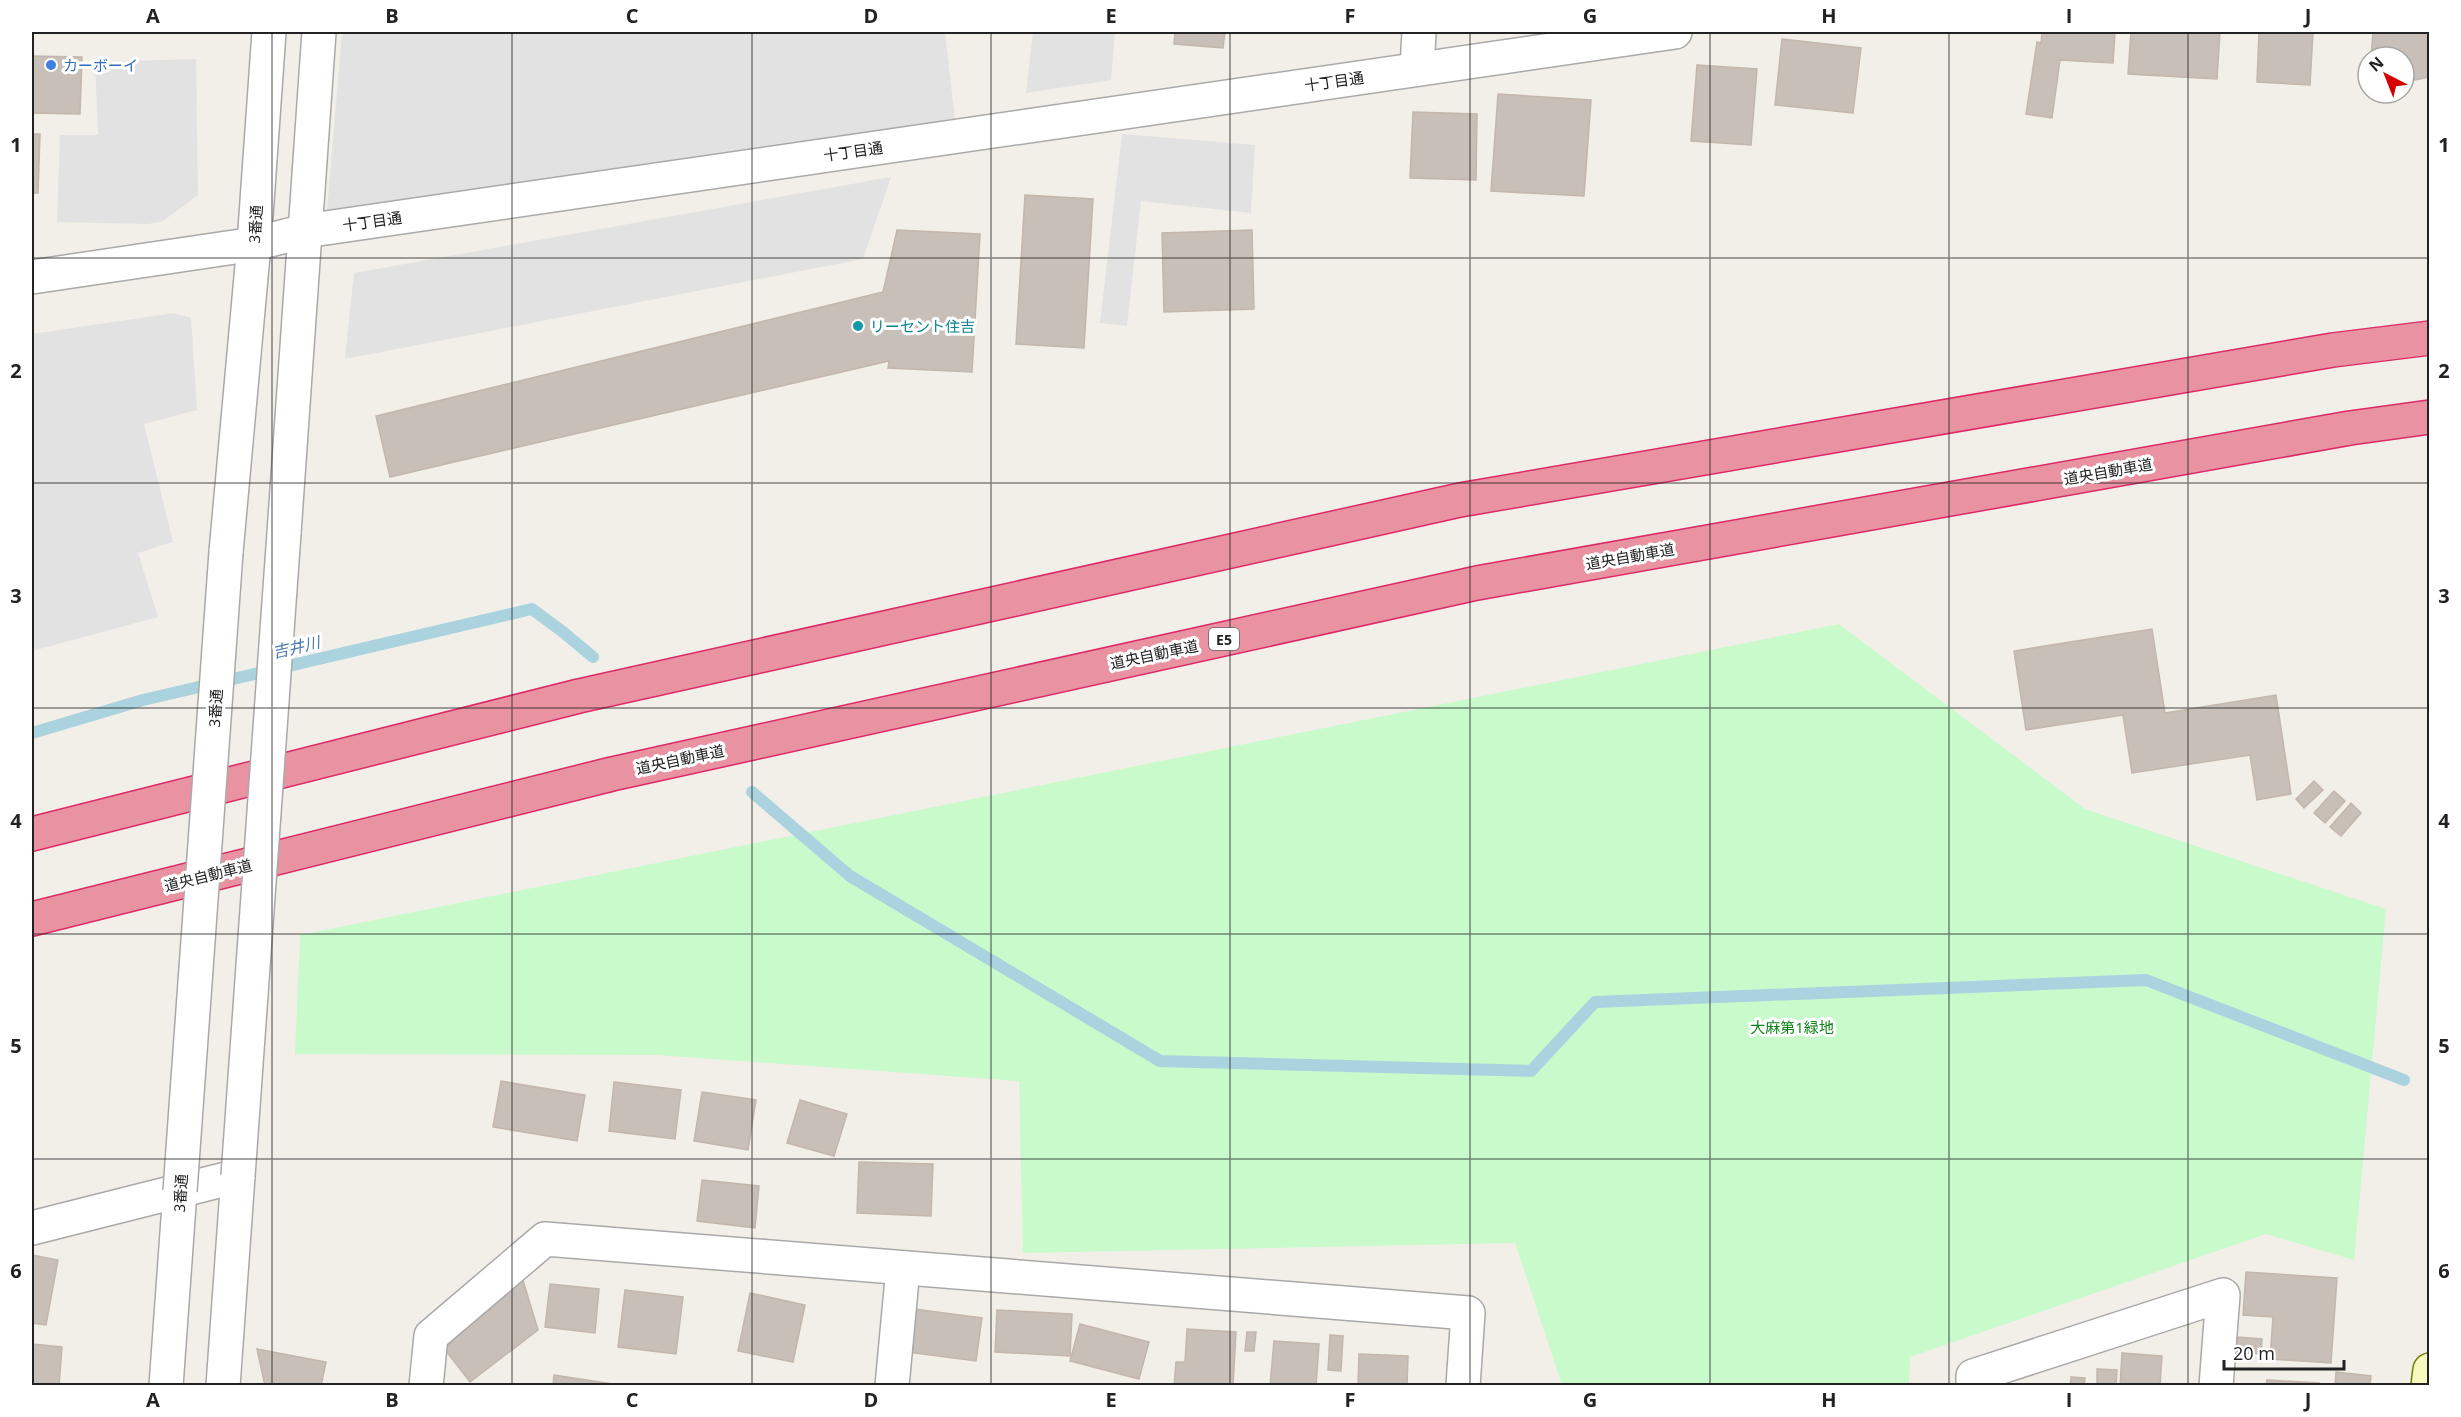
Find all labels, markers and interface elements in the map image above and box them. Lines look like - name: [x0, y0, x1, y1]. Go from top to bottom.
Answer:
- text: A: [146, 2, 160, 29]
- text: B: [385, 2, 399, 29]
- text: C: [626, 2, 639, 29]
- text: D: [864, 2, 878, 29]
- text: E: [1105, 2, 1117, 29]
- text: F: [1345, 2, 1355, 29]
- text: G: [1583, 2, 1597, 29]
- text: H: [1821, 2, 1837, 29]
- text: I: [2066, 2, 2072, 29]
- text: J: [2303, 2, 2311, 29]
- north arrow: [2356, 45, 2416, 105]
- text: N: [2364, 51, 2388, 76]
- place label: カーボーイ: [63, 55, 138, 75]
- marker: カーボーイ: [44, 58, 58, 72]
- street label: 十丁目通: [1303, 67, 1365, 95]
- text: 1: [10, 131, 22, 158]
- text: 1: [2438, 131, 2450, 158]
- street label: 十丁目通: [822, 137, 884, 165]
- street label: 3番通: [244, 204, 266, 244]
- street label: 十丁目通: [341, 207, 403, 235]
- place label: リーセント住吉: [870, 316, 975, 336]
- marker: リーセント住吉: [851, 319, 865, 333]
- text: 2: [10, 357, 22, 384]
- text: 2: [2438, 357, 2450, 384]
- street label: 道央自動車道: [2062, 453, 2154, 489]
- street label: 道央自動車道: [1584, 538, 1676, 574]
- text: 3: [10, 582, 22, 609]
- text: 3: [2438, 582, 2450, 609]
- road number: E5: [1209, 628, 1239, 650]
- water label: 吉井川: [270, 630, 324, 663]
- street label: 道央自動車道: [1108, 635, 1200, 673]
- street label: 3番通: [204, 688, 226, 728]
- street label: 道央自動車道: [634, 740, 726, 778]
- text: 4: [10, 807, 22, 834]
- text: 4: [2438, 807, 2450, 834]
- street label: 道央自動車道: [162, 854, 254, 896]
- park label: 大麻第1緑地: [1750, 1017, 1834, 1037]
- text: 5: [10, 1032, 22, 1059]
- text: 5: [2438, 1032, 2450, 1059]
- street label: 3番通: [169, 1173, 191, 1213]
- text: 6: [10, 1257, 22, 1284]
- text: 6: [2438, 1257, 2450, 1284]
- scale bar: [2224, 1333, 2344, 1371]
- text: 20 m: [2233, 1341, 2275, 1365]
- text: A: [146, 1386, 160, 1413]
- text: B: [385, 1386, 399, 1413]
- text: C: [626, 1386, 639, 1413]
- text: D: [864, 1386, 878, 1413]
- text: E: [1105, 1386, 1117, 1413]
- text: F: [1345, 1386, 1355, 1413]
- text: G: [1583, 1386, 1597, 1413]
- text: H: [1821, 1386, 1837, 1413]
- text: I: [2066, 1386, 2072, 1413]
- text: J: [2303, 1386, 2311, 1413]

